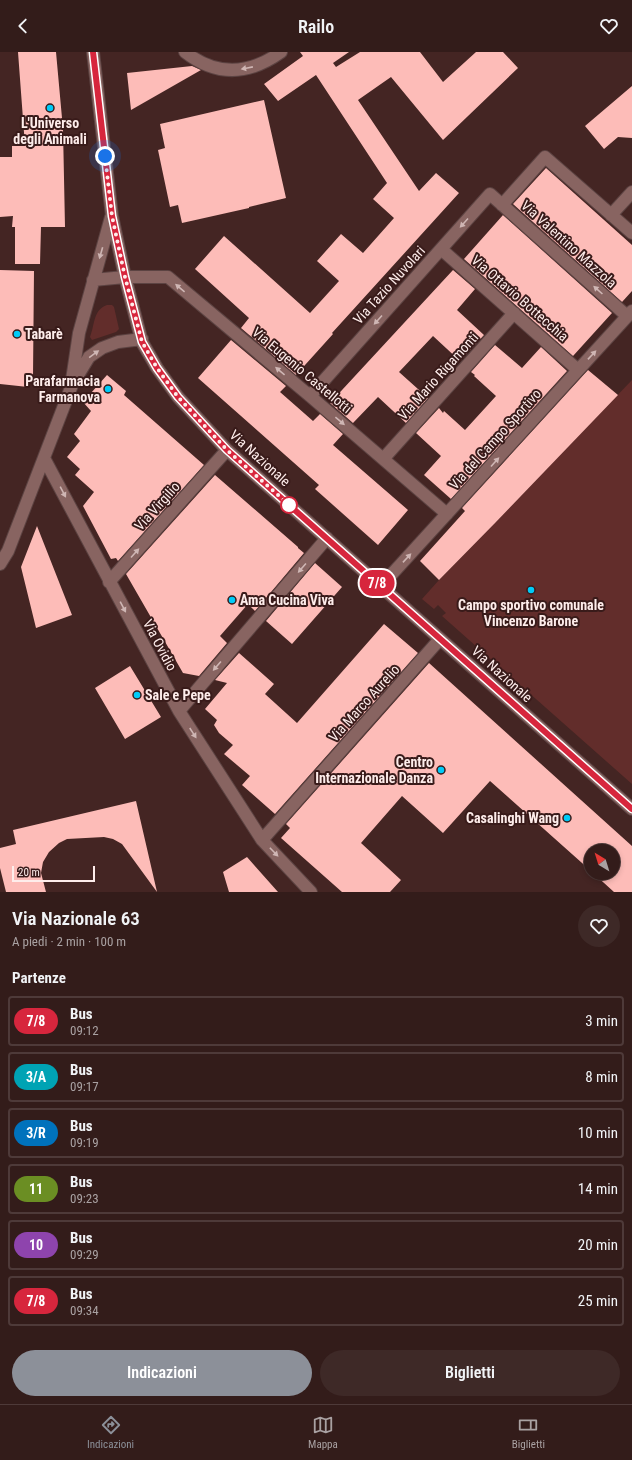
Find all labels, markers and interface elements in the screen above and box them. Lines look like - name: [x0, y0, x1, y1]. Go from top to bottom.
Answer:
- icon: back: [12, 15, 34, 37]
- icon: heart: [598, 15, 620, 37]
- text: Railo: [298, 16, 334, 37]
- one-way arrow: [240, 66, 253, 72]
- marker: L'Universo degli Animali: [45, 103, 55, 113]
- place label: L'Universo degli Animali: [13, 115, 87, 147]
- your location: [95, 146, 115, 166]
- street label: Via Valentino Mazzola: [518, 197, 620, 291]
- one-way arrow: [460, 218, 469, 228]
- street label: Via Tazio Nuvolari: [350, 243, 428, 327]
- one-way arrow: [98, 247, 104, 259]
- street label: Via Ottavio Bottecchia: [468, 252, 572, 344]
- one-way arrow: [175, 283, 186, 292]
- one-way arrow: [593, 286, 603, 295]
- one-way arrow: [373, 315, 382, 325]
- street label: Via Eugenio Castellotti: [249, 324, 355, 416]
- place label: Tabarè: [25, 326, 63, 342]
- marker: Tabarè: [12, 329, 22, 339]
- street label: Via Mario Rigamonti: [395, 329, 481, 423]
- one-way arrow: [89, 350, 99, 358]
- one-way arrow: [587, 350, 596, 360]
- one-way arrow: [275, 366, 286, 375]
- place label: Parafarmacia Farmanova: [25, 373, 100, 405]
- marker: Parafarmacia Farmanova: [103, 384, 113, 394]
- street label: Via del Campo Sportivo: [446, 386, 544, 492]
- one-way arrow: [335, 416, 345, 425]
- street label: Via Nazionale: [226, 427, 294, 490]
- one-way arrow: [490, 457, 499, 466]
- street label: Via Virgilio: [131, 478, 183, 534]
- one-way arrow: [59, 487, 66, 498]
- unlabelled marker: [280, 496, 298, 514]
- one-way arrow: [131, 548, 140, 558]
- one-way arrow: [403, 552, 412, 563]
- one-way arrow: [297, 563, 306, 573]
- line badge: 7/8: [354, 570, 400, 596]
- text: 7/8: [368, 575, 386, 591]
- marker: Campo sportivo comunale Vincenzo Barone: [526, 585, 536, 595]
- place label: Ama Cucina Viva: [240, 592, 335, 608]
- marker: Ama Cucina Viva: [227, 595, 237, 605]
- place label: Campo sportivo comunale Vincenzo Barone: [458, 597, 604, 629]
- one-way arrow: [120, 602, 126, 613]
- street label: Via Ovidio: [140, 617, 180, 673]
- street label: Via Nazionale: [468, 643, 536, 706]
- one-way arrow: [212, 661, 221, 672]
- street label: Via Marco Aurelio: [325, 661, 403, 745]
- place label: Sale e Pepe: [145, 687, 211, 703]
- marker: Sale e Pepe: [132, 690, 142, 700]
- one-way arrow: [189, 728, 197, 738]
- place label: Centro Internazionale Danza: [315, 754, 433, 786]
- marker: Centro Internazionale Danza: [436, 765, 446, 775]
- place label: Casalinghi Wang: [466, 810, 559, 826]
- marker: Casalinghi Wang: [562, 813, 572, 823]
- north arrow: [584, 844, 620, 880]
- map controls: [584, 844, 620, 880]
- one-way arrow: [269, 847, 278, 857]
- scale bar: [12, 864, 95, 883]
- text: 20 m: [18, 866, 40, 879]
- button: heart: [578, 905, 620, 947]
- text: Via Nazionale 63: [12, 907, 140, 930]
- text: A piedi · 2 min · 100 m: [12, 934, 126, 949]
- text: Partenze: [12, 969, 66, 987]
- text: Bus: [70, 1005, 93, 1023]
- text: 3 min: [585, 1012, 618, 1030]
- text: 7/8: [27, 1013, 45, 1029]
- text: 09:12: [70, 1023, 99, 1038]
- text: Bus: [70, 1061, 93, 1079]
- text: 8 min: [585, 1068, 618, 1086]
- text: 3/A: [26, 1069, 46, 1085]
- text: 09:17: [70, 1079, 99, 1094]
- text: Bus: [70, 1117, 93, 1135]
- text: 10 min: [578, 1124, 618, 1142]
- text: 3/R: [26, 1125, 46, 1141]
- text: 09:19: [70, 1135, 99, 1150]
- text: Bus: [70, 1173, 93, 1191]
- text: 14 min: [578, 1180, 618, 1198]
- text: 11: [29, 1181, 43, 1197]
- text: 09:23: [70, 1191, 99, 1206]
- text: Bus: [70, 1229, 93, 1247]
- text: 20 min: [578, 1236, 618, 1254]
- text: 10: [29, 1237, 43, 1253]
- text: 09:29: [70, 1247, 99, 1262]
- text: Bus: [70, 1285, 93, 1303]
- text: 25 min: [578, 1292, 618, 1310]
- text: 7/8: [27, 1293, 45, 1309]
- text: 09:34: [70, 1303, 99, 1318]
- button: Indicazioni: [12, 1350, 312, 1396]
- button: Biglietti: [320, 1350, 620, 1396]
- tab: Indicazioni: [87, 1414, 134, 1451]
- tab: Mappa: [308, 1414, 338, 1451]
- tab: Biglietti: [512, 1414, 545, 1451]

